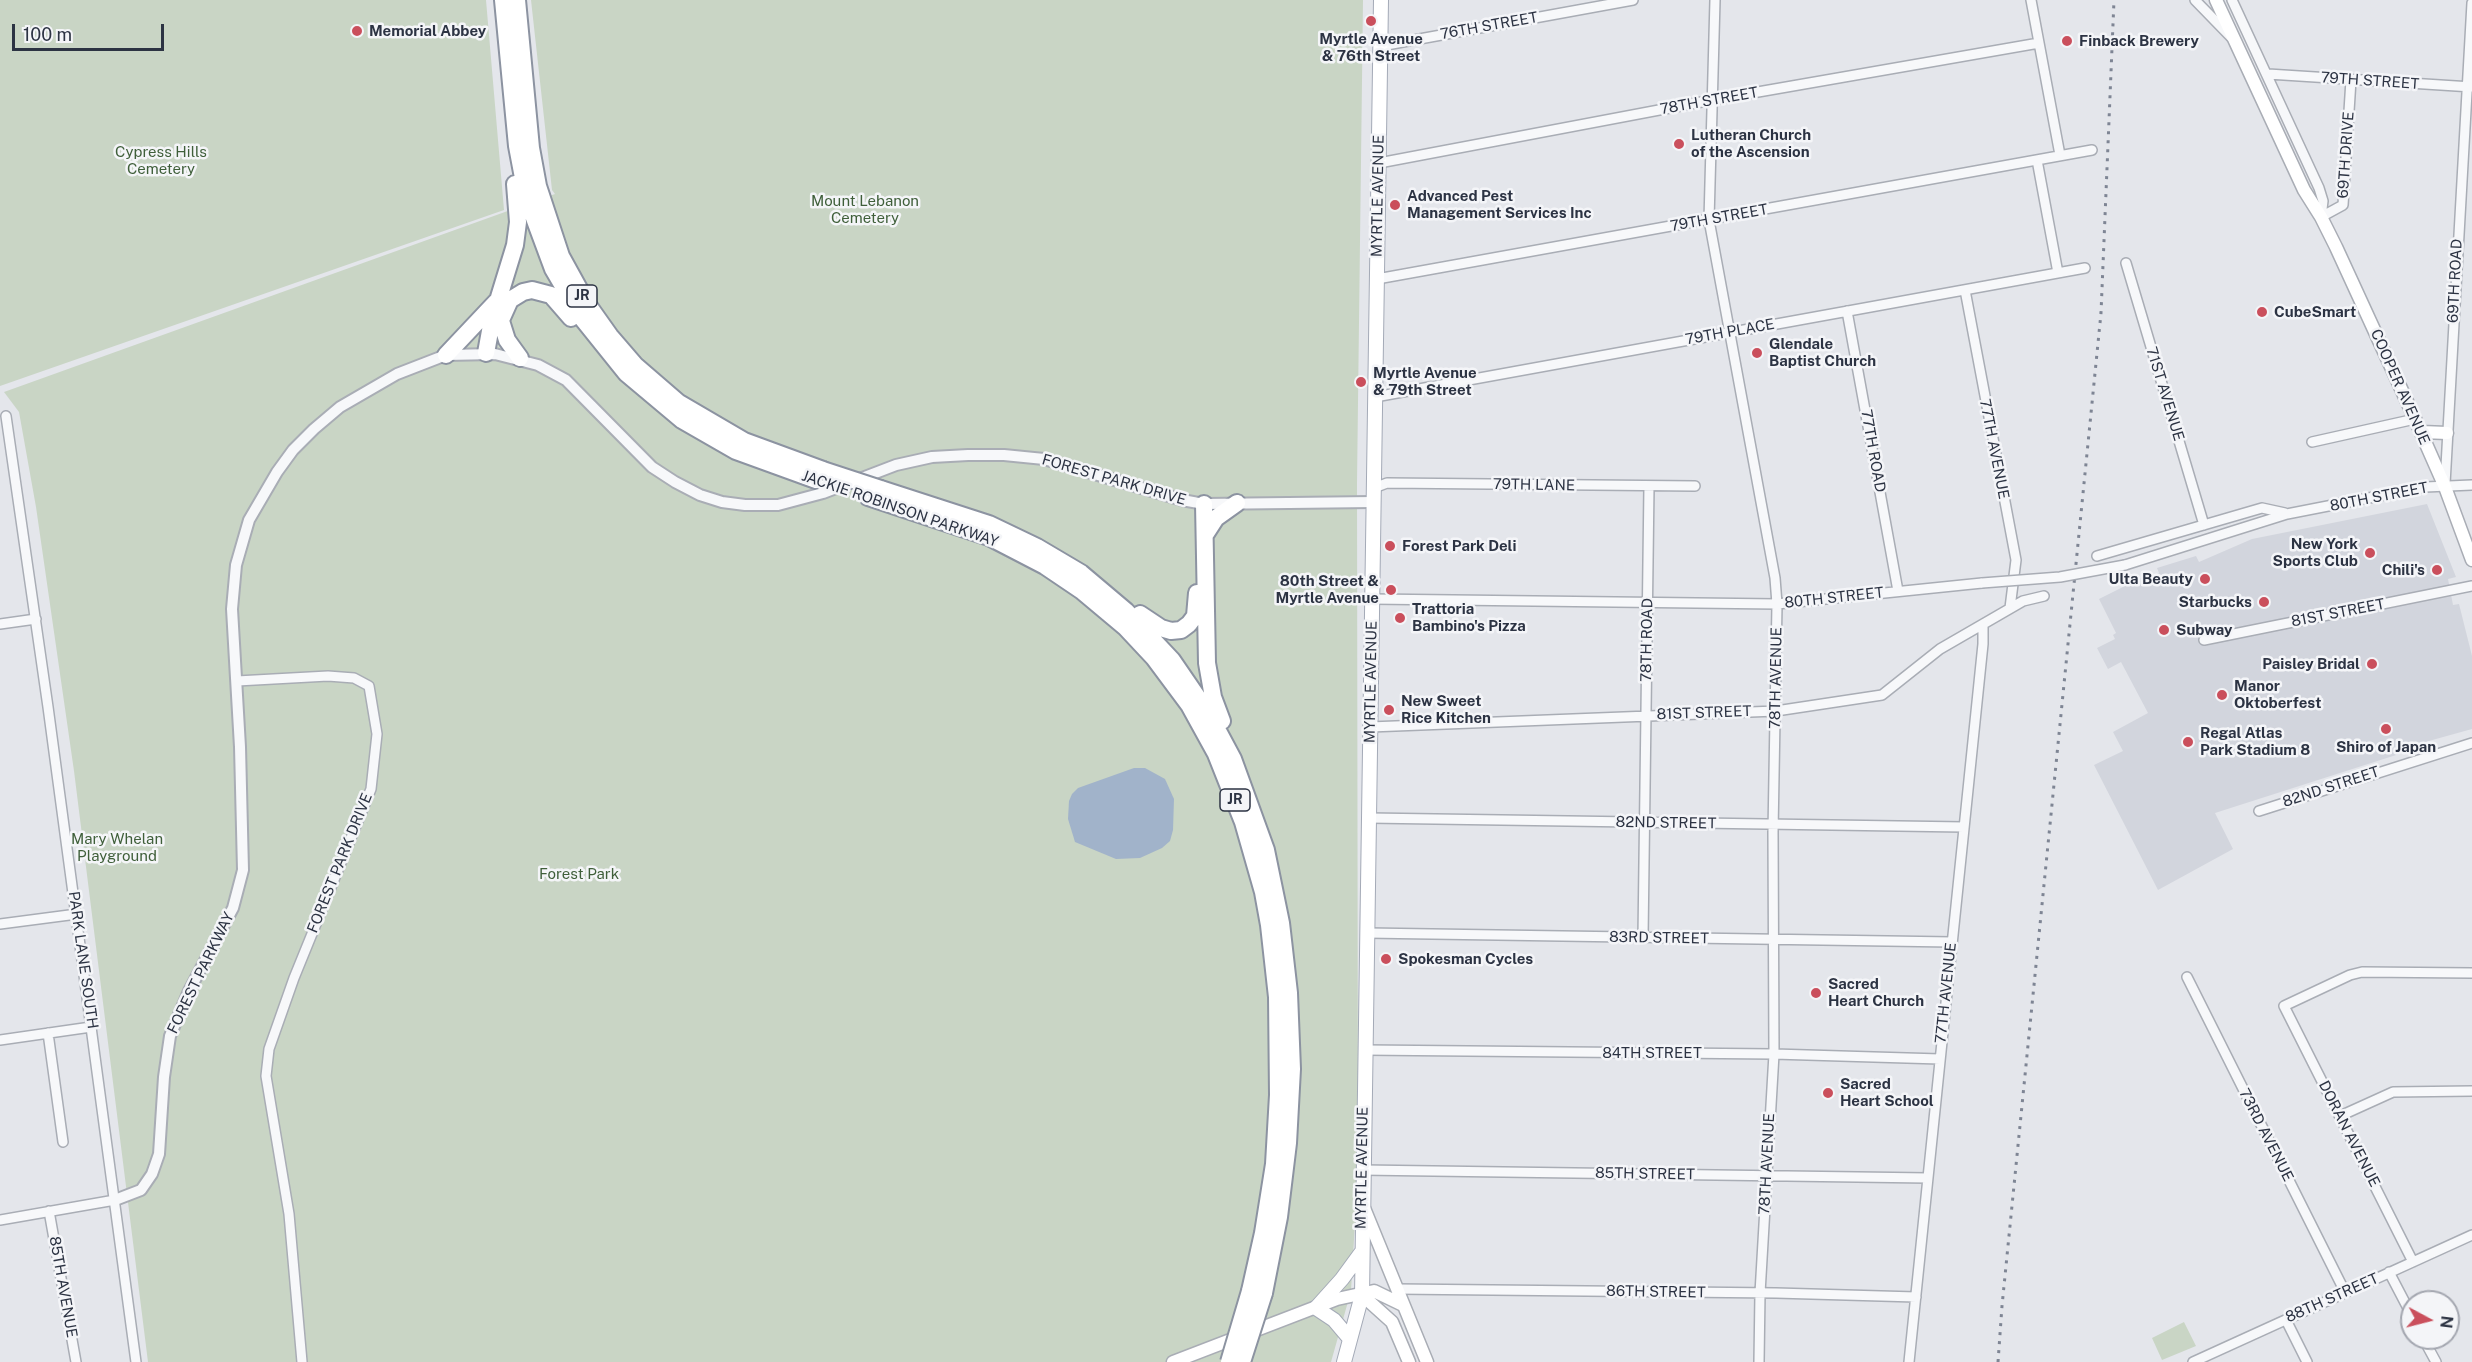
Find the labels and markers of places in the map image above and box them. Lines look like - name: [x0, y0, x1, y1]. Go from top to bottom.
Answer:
- marker: Myrtle Avenue & 76th Street: [1364, 14, 1378, 28]
- place label: Memorial Abbey: [369, 22, 486, 40]
- marker: Memorial Abbey: [350, 24, 364, 38]
- place label: Myrtle Avenue & 76th Street: [1319, 30, 1423, 65]
- place label: Finback Brewery: [2079, 32, 2199, 50]
- marker: Finback Brewery: [2060, 34, 2074, 48]
- place label: Lutheran Church of the Ascension: [1691, 126, 1811, 161]
- marker: Lutheran Church of the Ascension: [1672, 137, 1686, 151]
- place label: Advanced Pest Management Services Inc: [1407, 187, 1592, 222]
- marker: Advanced Pest Management Services Inc: [1388, 198, 1402, 212]
- place label: CubeSmart: [2274, 303, 2356, 321]
- marker: CubeSmart: [2255, 305, 2269, 319]
- place label: Glendale Baptist Church: [1769, 335, 1876, 370]
- marker: Glendale Baptist Church: [1750, 346, 1764, 360]
- place label: Myrtle Avenue & 79th Street: [1373, 364, 1477, 399]
- marker: Myrtle Avenue & 79th Street: [1354, 375, 1368, 389]
- place label: New York Sports Club: [2273, 535, 2358, 570]
- place label: Forest Park Deli: [1402, 537, 1516, 555]
- marker: Forest Park Deli: [1383, 539, 1397, 553]
- marker: New York Sports Club: [2363, 546, 2377, 560]
- place label: Chili's: [2382, 561, 2425, 579]
- marker: Chili's: [2430, 563, 2444, 577]
- place label: Ulta Beauty: [2109, 570, 2193, 588]
- place label: 80th Street & Myrtle Avenue: [1275, 572, 1379, 607]
- marker: Ulta Beauty: [2198, 572, 2212, 586]
- marker: 80th Street & Myrtle Avenue: [1384, 583, 1398, 597]
- place label: Starbucks: [2178, 593, 2252, 611]
- marker: Starbucks: [2257, 595, 2271, 609]
- place label: Trattoria Bambino's Pizza: [1412, 600, 1526, 635]
- marker: Trattoria Bambino's Pizza: [1393, 611, 1407, 625]
- place label: Subway: [2176, 621, 2232, 639]
- marker: Subway: [2157, 623, 2171, 637]
- place label: Paisley Bridal: [2262, 655, 2360, 673]
- marker: Paisley Bridal: [2365, 657, 2379, 671]
- place label: Manor Oktoberfest: [2234, 677, 2321, 712]
- marker: Manor Oktoberfest: [2215, 688, 2229, 702]
- place label: New Sweet Rice Kitchen: [1401, 692, 1491, 727]
- marker: New Sweet Rice Kitchen: [1382, 703, 1396, 717]
- marker: Shiro of Japan: [2379, 722, 2393, 736]
- place label: Regal Atlas Park Stadium 8: [2200, 724, 2310, 759]
- marker: Regal Atlas Park Stadium 8: [2181, 735, 2195, 749]
- place label: Shiro of Japan: [2336, 738, 2436, 756]
- place label: Spokesman Cycles: [1398, 950, 1533, 968]
- marker: Spokesman Cycles: [1379, 952, 1393, 966]
- place label: Sacred Heart Church: [1828, 975, 1924, 1010]
- marker: Sacred Heart Church: [1809, 986, 1823, 1000]
- place label: Sacred Heart School: [1840, 1075, 1934, 1110]
- marker: Sacred Heart School: [1821, 1086, 1835, 1100]

